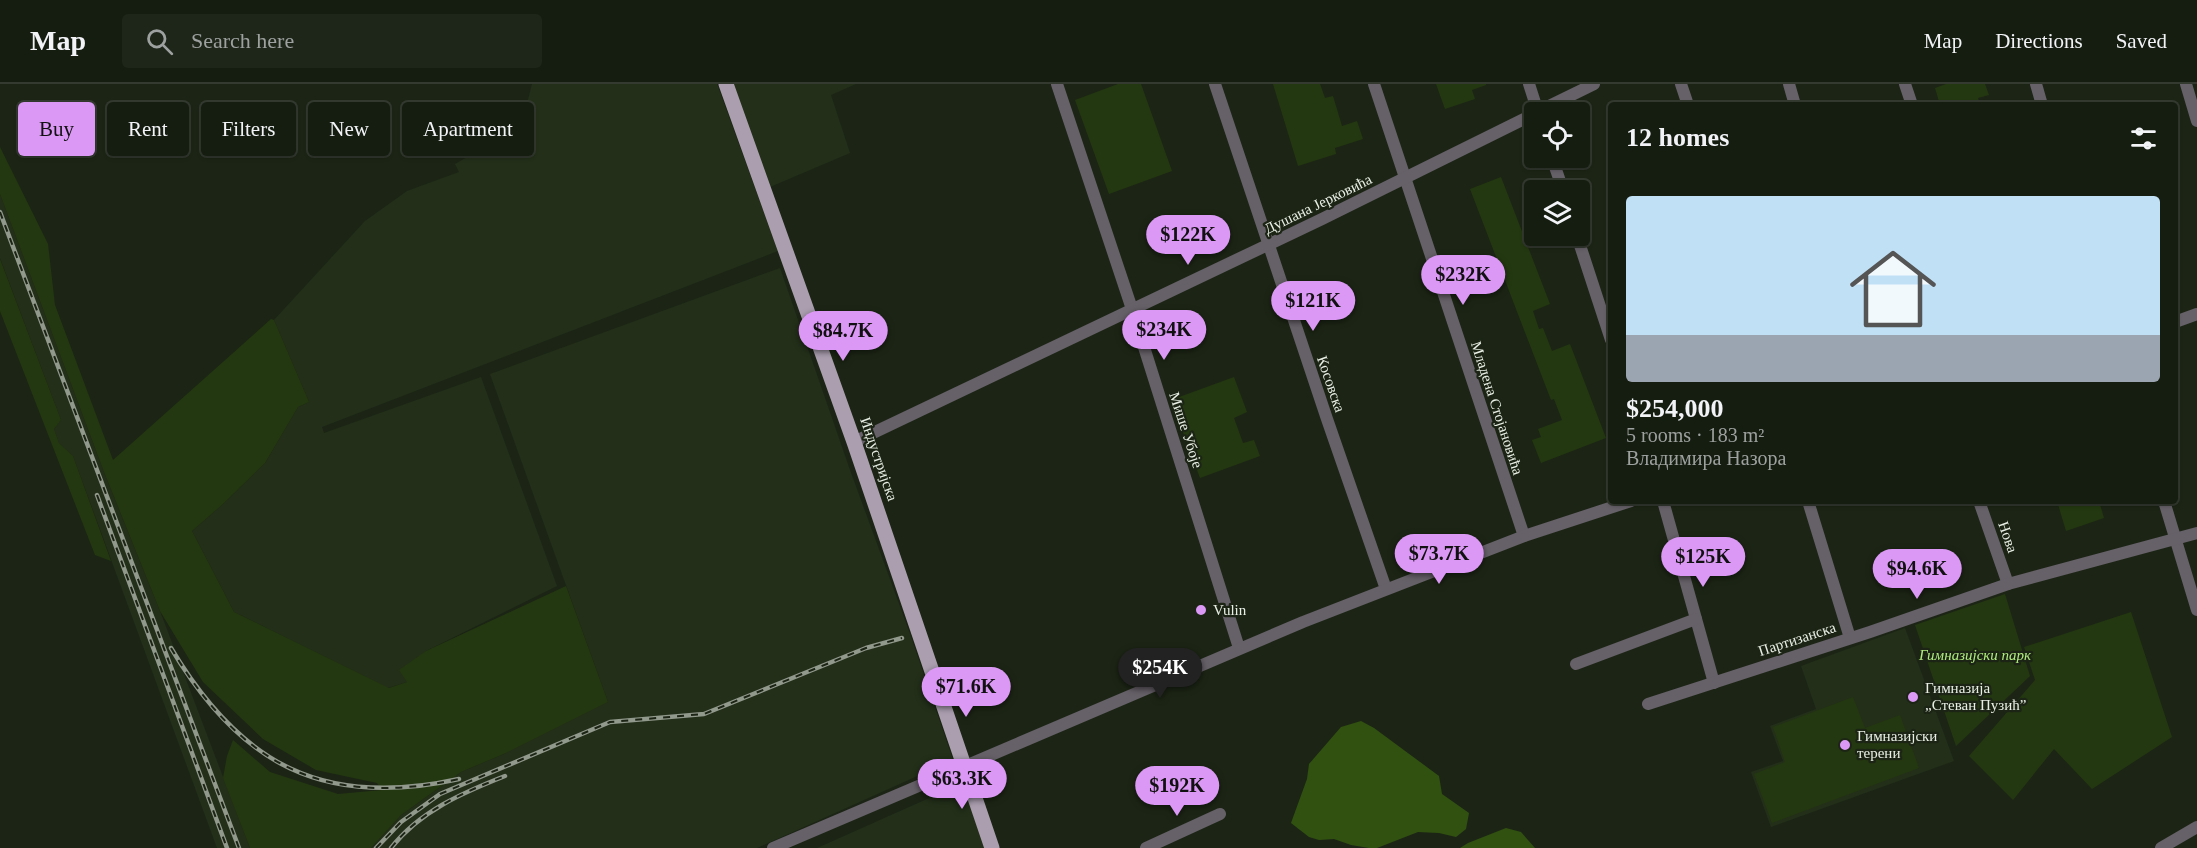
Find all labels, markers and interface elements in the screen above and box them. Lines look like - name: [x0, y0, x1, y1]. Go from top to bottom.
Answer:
- search box: [122, 14, 542, 68]
- text: Map: [30, 25, 86, 56]
- icon: search: [143, 25, 176, 58]
- text: Search here: [191, 28, 294, 53]
- text: Map: [1924, 29, 1962, 53]
- text: Directions: [1995, 29, 2083, 53]
- text: Saved: [2116, 29, 2167, 53]
- chip: Buy: [18, 102, 95, 156]
- chip: Rent: [107, 102, 189, 156]
- chip: Filters: [201, 102, 296, 156]
- chip: New: [308, 102, 390, 156]
- chip: Apartment: [402, 102, 534, 156]
- map controls: [1524, 102, 1590, 246]
- button: locate: [1524, 102, 1590, 168]
- icon: filters: [2127, 122, 2160, 155]
- text: 12 homes: [1626, 123, 1729, 152]
- street label: Душана Јерковића: [1262, 171, 1375, 237]
- button: layers: [1524, 180, 1590, 246]
- pin: $122K: [1146, 215, 1230, 266]
- text: $122K: [1160, 223, 1216, 245]
- icon: home: [1839, 235, 1947, 343]
- pin: $232K: [1421, 255, 1505, 306]
- text: $232K: [1435, 263, 1491, 285]
- pin: $121K: [1271, 281, 1355, 332]
- text: $121K: [1285, 289, 1341, 311]
- pin: $234K: [1122, 310, 1206, 361]
- pin: $84.7K: [794, 311, 892, 362]
- text: $234K: [1136, 318, 1192, 340]
- text: $84.7K: [813, 319, 873, 341]
- street label: Младена Стојановића: [1468, 339, 1526, 477]
- street label: Косовска: [1314, 354, 1348, 415]
- street label: Мише Убоје: [1166, 390, 1206, 470]
- text: $254,000: [1626, 394, 1724, 423]
- street label: Индустријска: [857, 415, 901, 503]
- text: 5 rooms · 183 m²: [1626, 424, 1764, 446]
- text: Владимира Назора: [1626, 447, 1786, 469]
- street label: Нова: [1995, 519, 2021, 555]
- pin: $73.7K: [1390, 534, 1488, 585]
- pin: $125K: [1661, 537, 1745, 588]
- text: $73.7K: [1409, 542, 1469, 564]
- text: $125K: [1675, 545, 1731, 567]
- pin: $94.6K: [1868, 549, 1966, 600]
- text: $94.6K: [1887, 557, 1947, 579]
- place label: Vulin: [1213, 602, 1247, 618]
- marker: Vulin: [1194, 603, 1208, 617]
- street label: Партизанска: [1756, 619, 1838, 659]
- park label: Гимназијски парк: [1918, 647, 2032, 663]
- pin: $254K: [1118, 648, 1202, 699]
- text: $254K: [1132, 656, 1188, 678]
- pin: $71.6K: [917, 667, 1015, 718]
- text: $71.6K: [936, 675, 996, 697]
- place label: Гимназија „Стеван Пузић”: [1925, 680, 2026, 713]
- marker: Гимназија „Стеван Пузић”: [1906, 690, 1920, 704]
- place label: Гимназијски терени: [1857, 728, 1937, 761]
- marker: Гимназијски терени: [1838, 738, 1852, 752]
- pin: $63.3K: [913, 759, 1011, 810]
- pin: $192K: [1135, 766, 1219, 817]
- text: $63.3K: [932, 767, 992, 789]
- text: $192K: [1149, 774, 1205, 796]

